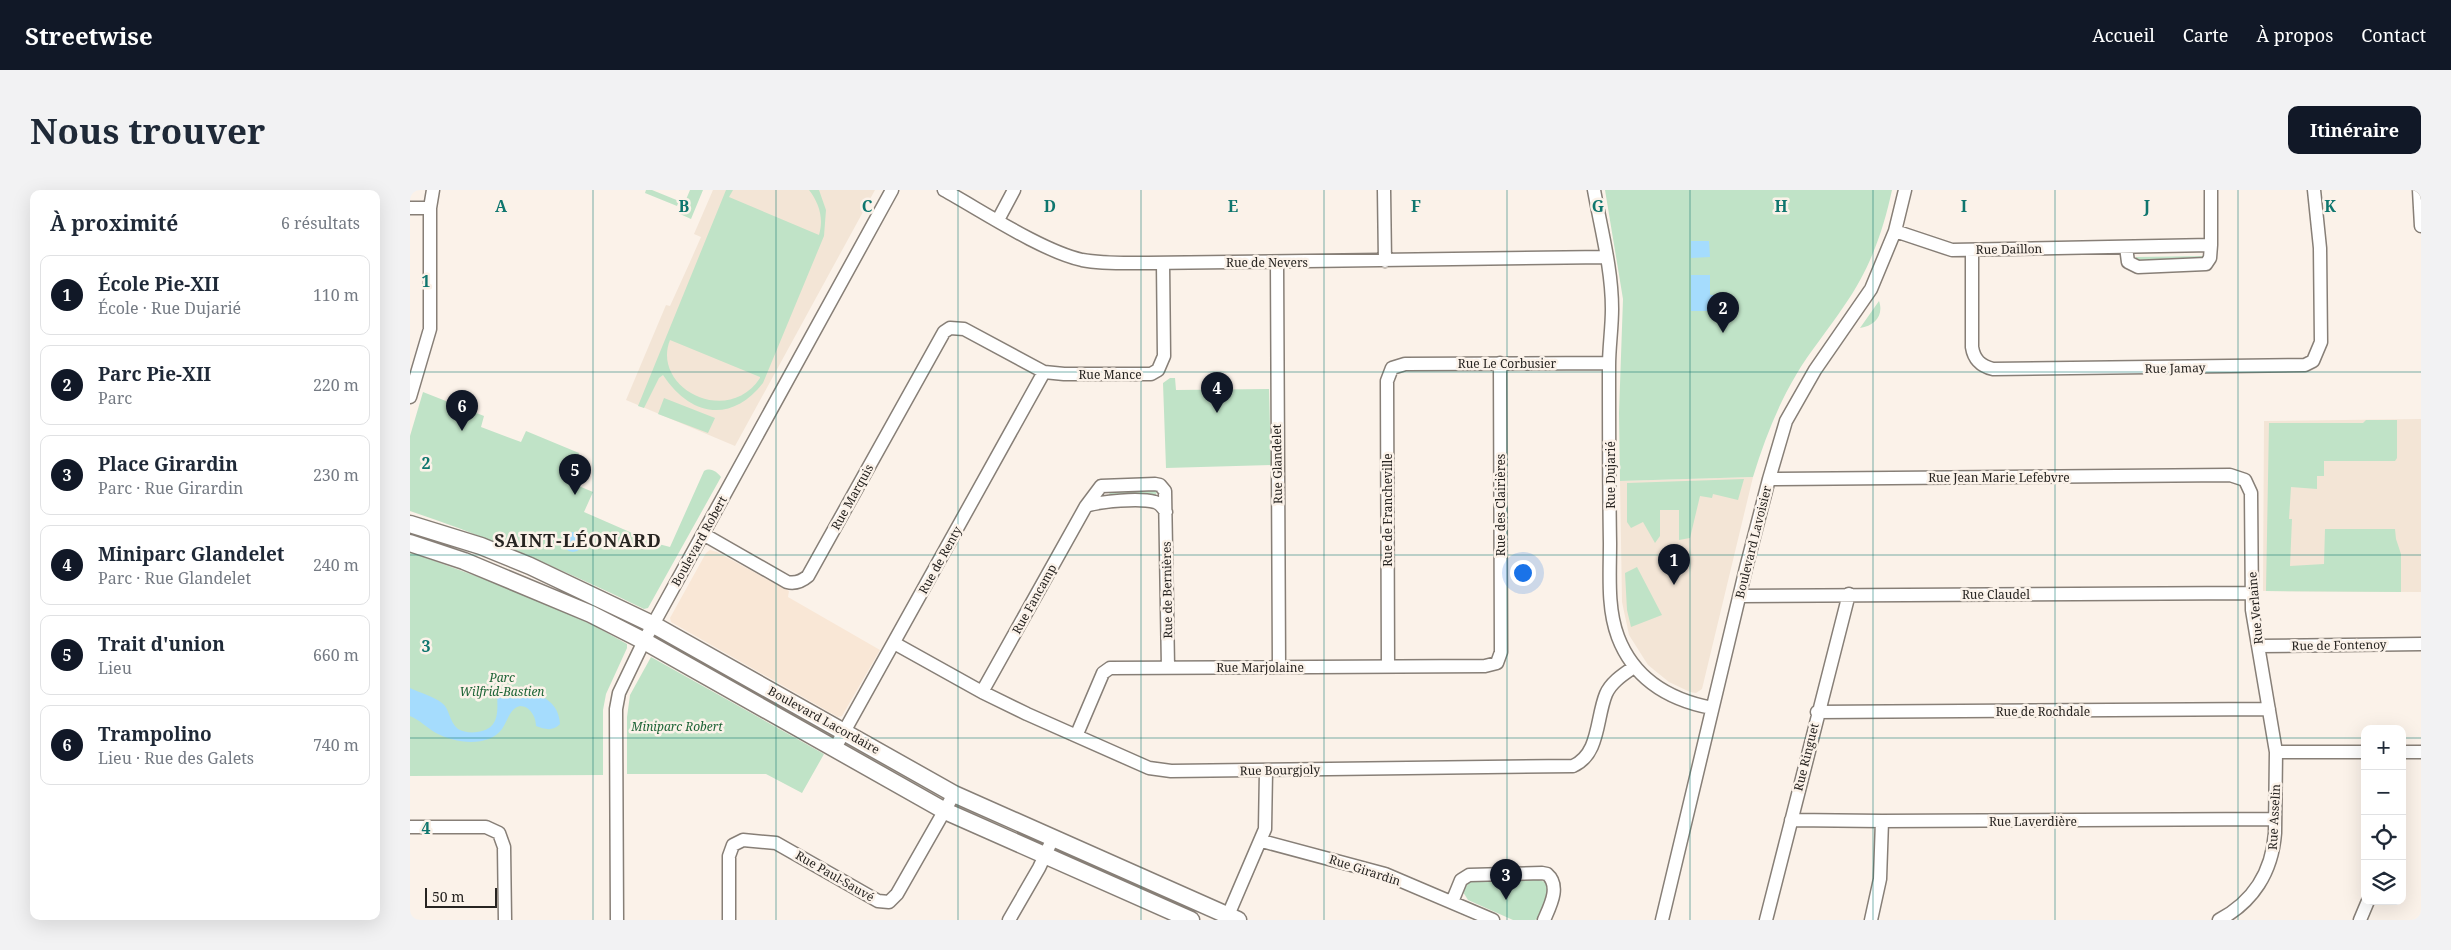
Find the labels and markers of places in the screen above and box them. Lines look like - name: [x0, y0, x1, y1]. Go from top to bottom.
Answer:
- pin: 2: [1707, 292, 1739, 333]
- pin: 4: [1201, 372, 1233, 413]
- pin: 6: [446, 390, 478, 431]
- pin: 5: [559, 454, 591, 495]
- pin: 1: [1658, 544, 1690, 585]
- pin: 3: [1490, 859, 1522, 900]

